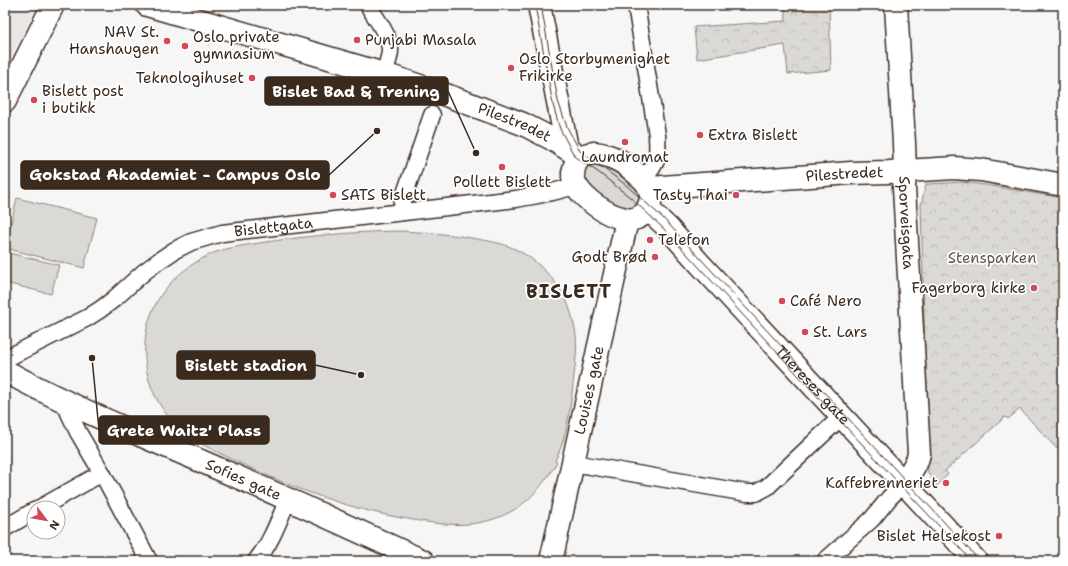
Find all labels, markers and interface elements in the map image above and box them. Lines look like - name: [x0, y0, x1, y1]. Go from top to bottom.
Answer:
- place label: NAV St. Hanshaugen: [69, 22, 159, 59]
- place label: Oslo private gymnasium: [193, 27, 280, 64]
- place label: Punjabi Masala: [365, 30, 477, 50]
- marker: Punjabi Masala: [352, 35, 362, 45]
- marker: NAV St. Hanshaugen: [162, 36, 172, 46]
- marker: Oslo private gymnasium: [180, 41, 190, 51]
- place label: Oslo Storbymenighet Frikirke: [519, 49, 670, 86]
- marker: Oslo Storbymenighet Frikirke: [506, 63, 516, 73]
- place label: Teknologihuset: [136, 68, 244, 88]
- marker: Teknologihuset: [247, 73, 257, 83]
- callout: Bislet Bad & Trening: [265, 77, 448, 105]
- place label: Bislett post i butikk: [42, 81, 124, 118]
- text: Bislet Bad & Trening: [272, 81, 440, 102]
- marker: Bislett post i butikk: [29, 95, 39, 105]
- street label: Pilestredet: [475, 98, 555, 147]
- place label: Extra Bislett: [708, 125, 798, 145]
- marker: Extra Bislett: [695, 130, 705, 140]
- marker: Laundromat: [620, 137, 630, 147]
- place label: Laundromat: [581, 147, 669, 167]
- callout: Gokstad Akademiet - Campus Oslo: [21, 161, 329, 189]
- marker: Pollett Bislett: [497, 162, 507, 172]
- street label: Pilestredet: [805, 162, 884, 186]
- text: Gokstad Akademiet - Campus Oslo: [29, 164, 321, 185]
- place label: Pollett Bislett: [453, 172, 551, 192]
- street label: Sporveisgata: [894, 175, 919, 271]
- place label: SATS Bislett: [341, 185, 426, 205]
- place label: Tasty Thai: [653, 185, 728, 205]
- marker: SATS Bislett: [328, 190, 338, 200]
- marker: Tasty Thai: [731, 190, 741, 200]
- street label: Bislettgata: [233, 213, 314, 242]
- place label: Telefon: [658, 230, 710, 250]
- marker: Telefon: [645, 235, 655, 245]
- place label: Godt Brød: [572, 247, 647, 267]
- park label: Stensparken: [948, 248, 1036, 268]
- marker: Godt Brød: [650, 252, 660, 262]
- place label: Fagerborg kirke: [911, 278, 1026, 298]
- district label: BISLETT: [526, 279, 612, 304]
- marker: Fagerborg kirke: [1029, 283, 1039, 293]
- place label: Café Nero: [790, 291, 862, 311]
- marker: Café Nero: [777, 296, 787, 306]
- place label: St. Lars: [813, 322, 868, 342]
- marker: St. Lars: [800, 327, 810, 337]
- street label: Thereses gate: [771, 341, 854, 429]
- street label: Louises gate: [569, 344, 609, 437]
- callout: Bislett stadion: [177, 351, 315, 379]
- text: Bislett stadion: [185, 355, 308, 376]
- callout: Grete Waitz' Plass: [99, 416, 269, 444]
- text: Grete Waitz' Plass: [107, 420, 261, 441]
- street label: Sofies gate: [202, 454, 284, 505]
- place label: Kaffebrenneriet: [825, 473, 938, 493]
- marker: Kaffebrenneriet: [941, 478, 951, 488]
- north arrow: [26, 500, 66, 540]
- text: N: [45, 517, 63, 533]
- place label: Bislet Helsekost: [877, 526, 991, 546]
- marker: Bislet Helsekost: [994, 531, 1004, 541]

